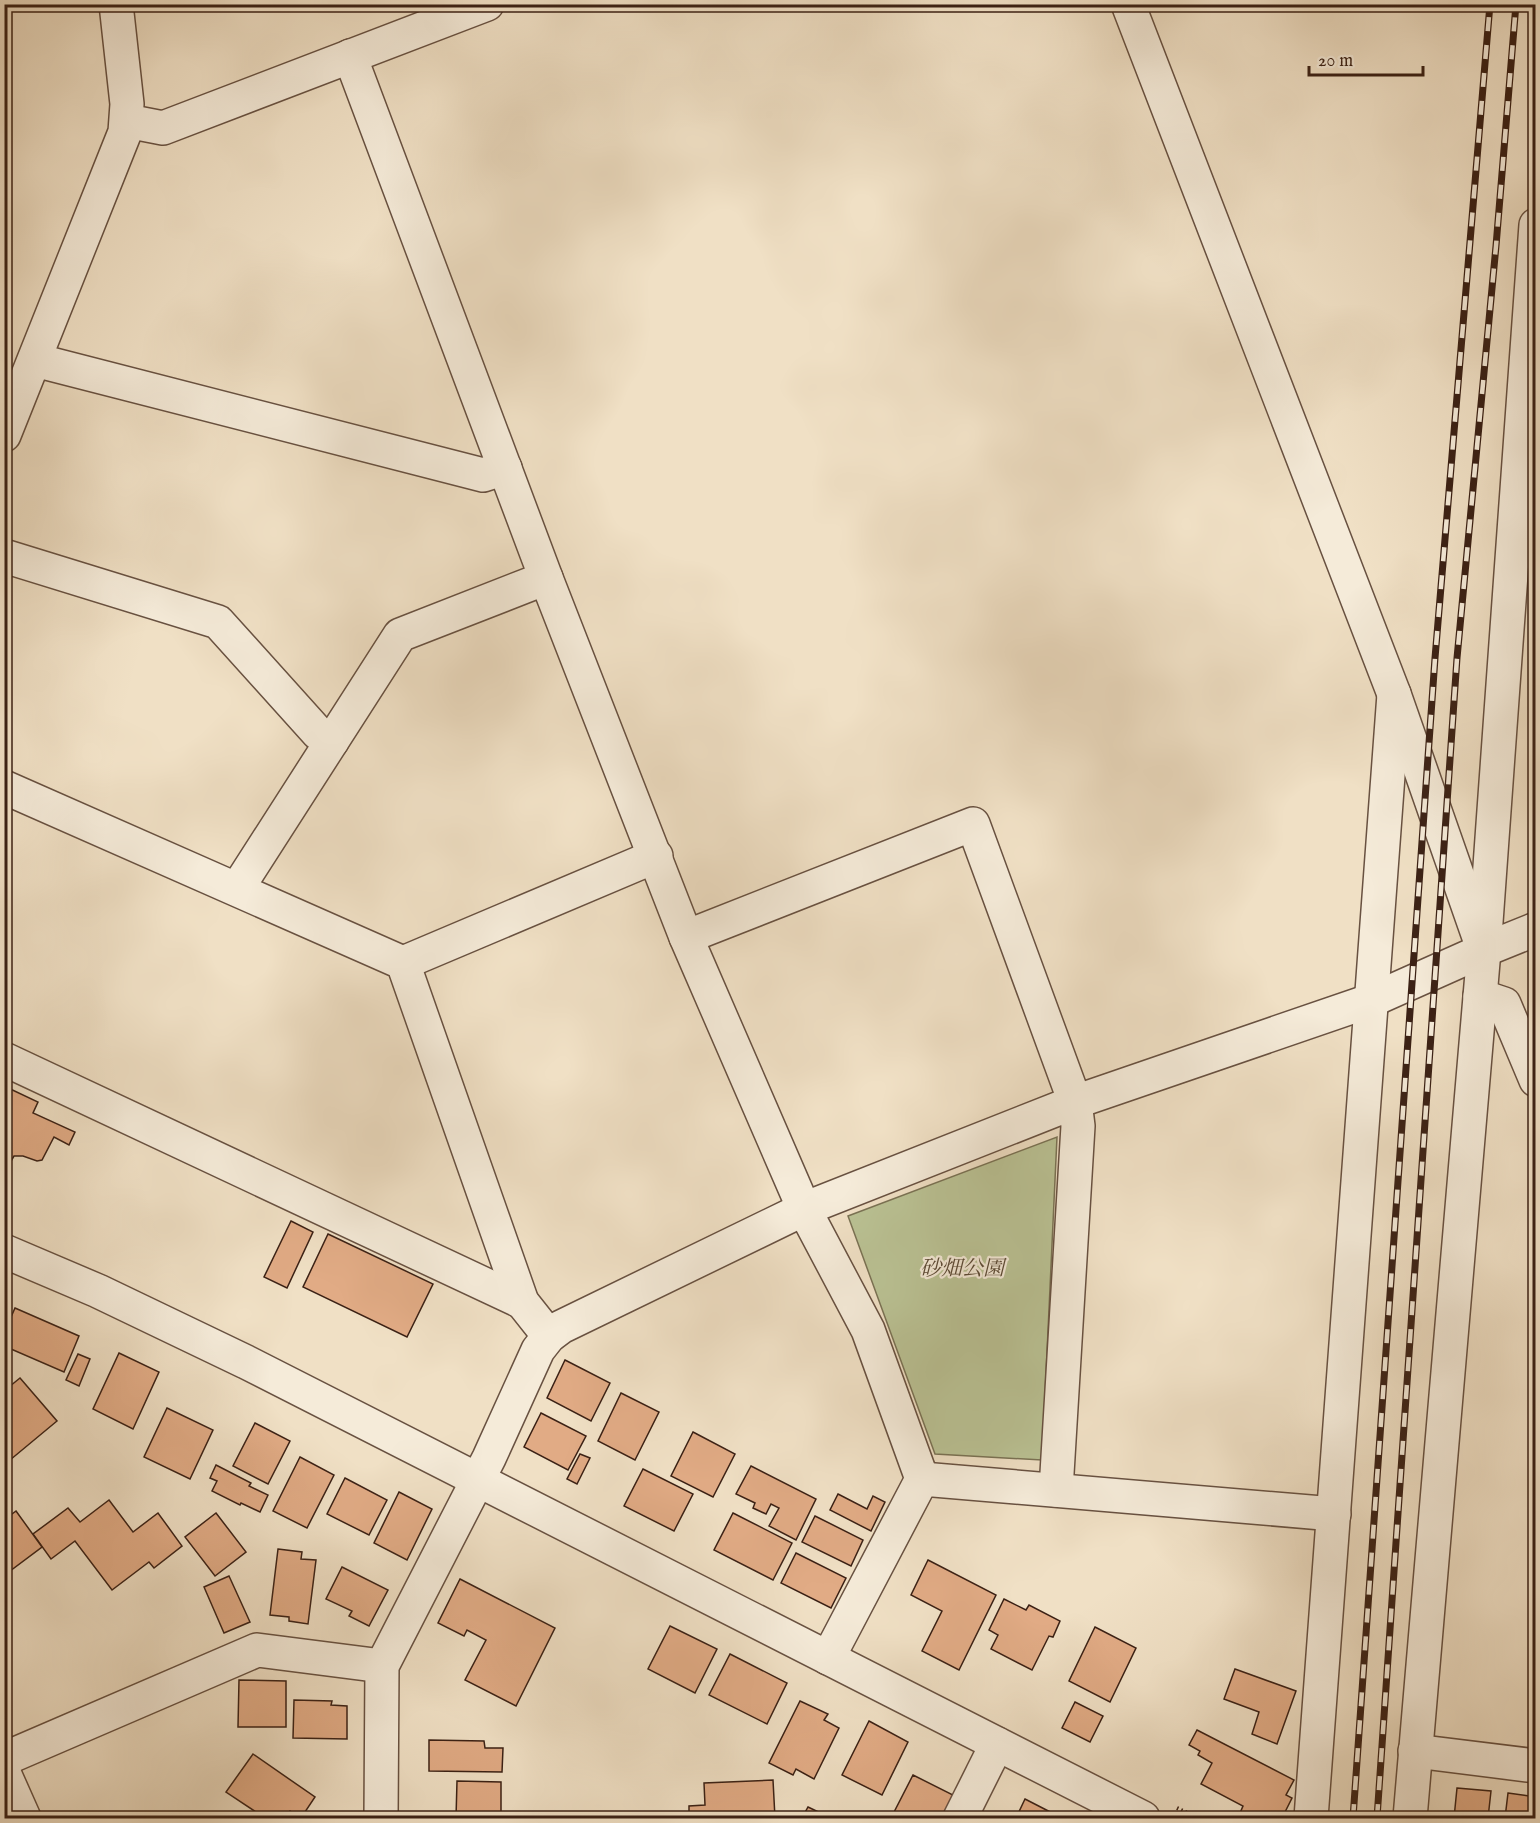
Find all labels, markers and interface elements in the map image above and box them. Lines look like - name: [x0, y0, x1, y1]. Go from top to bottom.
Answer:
- scale bar: [1309, 39, 1423, 77]
- text: 20 m: [1318, 50, 1353, 73]
- park label: 砂畑公園: [920, 1256, 1007, 1283]

